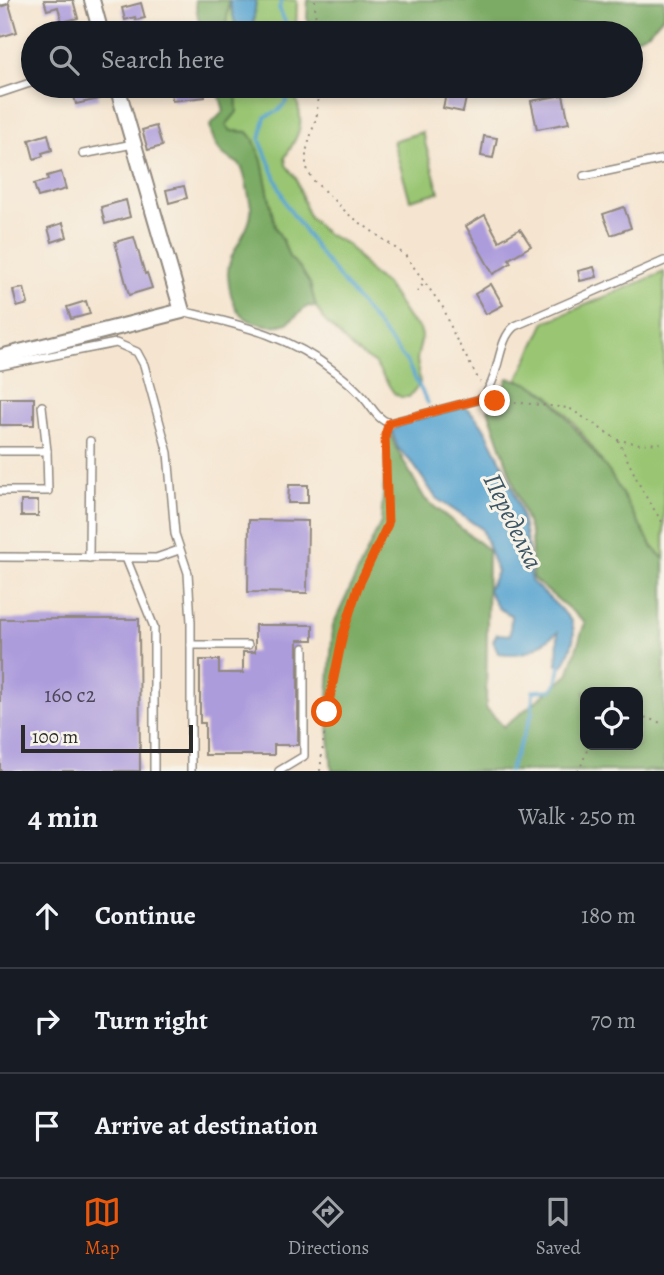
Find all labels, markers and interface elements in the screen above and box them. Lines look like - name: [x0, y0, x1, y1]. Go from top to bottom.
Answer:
- search box: [21, 21, 643, 98]
- icon: search: [45, 41, 83, 79]
- text: Search here: [101, 42, 225, 77]
- route end: [479, 385, 510, 416]
- water label: Переделка: [475, 467, 551, 575]
- house number: 160 с2: [44, 681, 96, 709]
- map controls: [580, 687, 643, 750]
- button: locate: [580, 687, 643, 750]
- route start: [311, 696, 342, 727]
- scale bar: [21, 722, 192, 754]
- text: 100 m: [32, 724, 78, 750]
- text: 4 min: [28, 797, 98, 837]
- text: Walk · 250 m: [518, 801, 636, 832]
- icon: ahead: [28, 897, 66, 935]
- text: Continue: [95, 898, 196, 933]
- text: 180 m: [581, 900, 636, 931]
- icon: right: [28, 1002, 66, 1040]
- text: Turn right: [95, 1003, 208, 1038]
- text: 70 m: [590, 1005, 636, 1036]
- icon: arrive: [28, 1107, 66, 1145]
- text: Arrive at destination: [95, 1108, 318, 1143]
- tab: Map: [83, 1193, 121, 1261]
- tab: Directions: [288, 1193, 369, 1261]
- tab: Saved: [536, 1193, 581, 1261]

